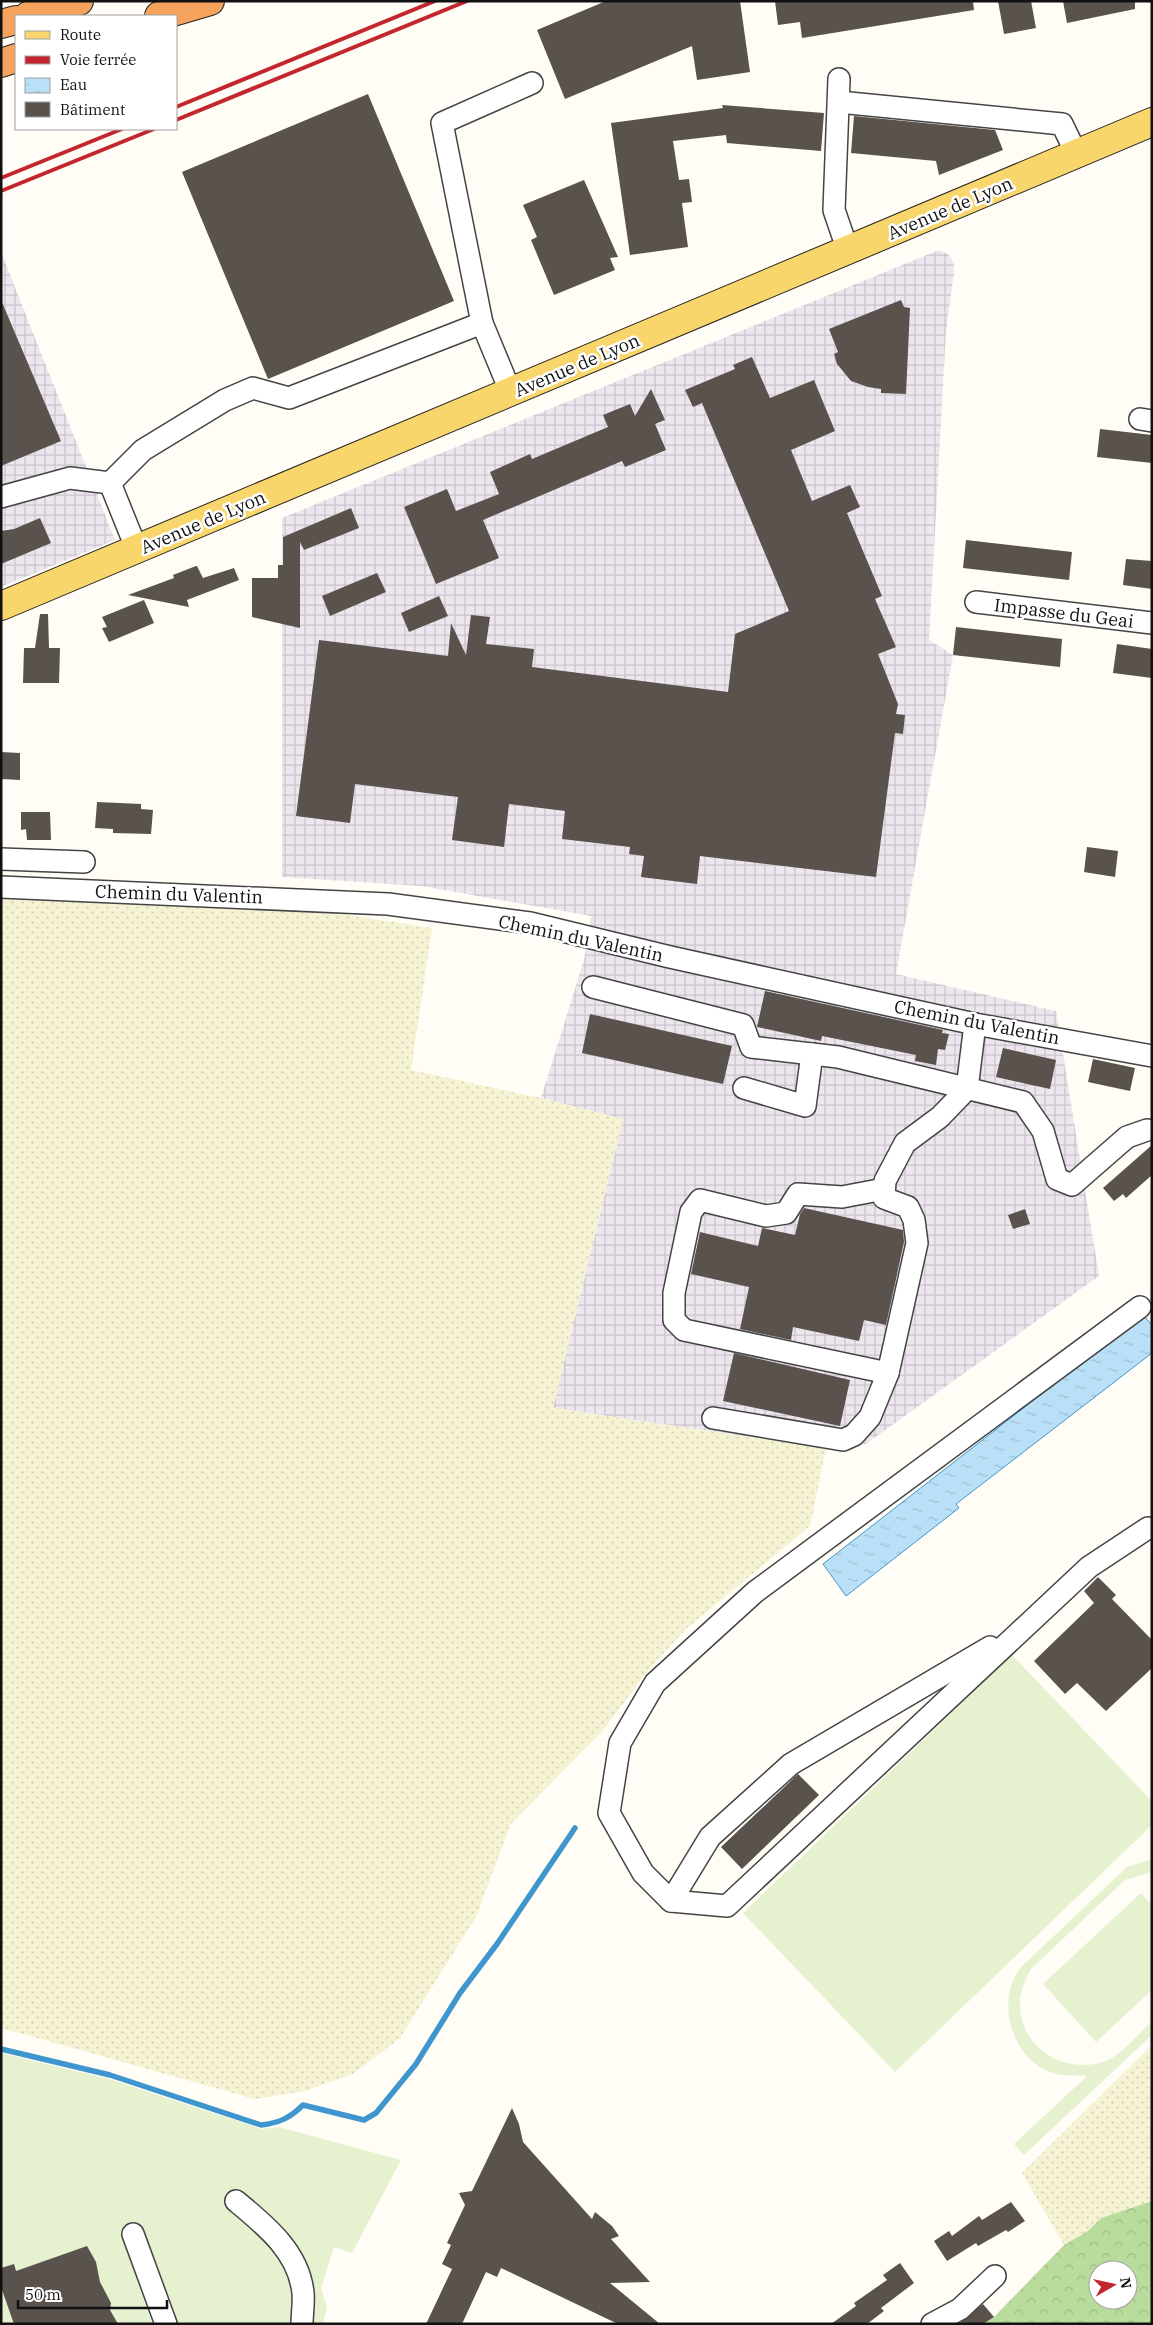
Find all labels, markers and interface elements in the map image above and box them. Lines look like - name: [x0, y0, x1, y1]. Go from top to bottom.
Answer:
- legend: [15, 15, 178, 130]
- text: Route: [60, 25, 101, 44]
- text: Voie ferrée: [60, 50, 136, 69]
- text: Eau: [60, 75, 87, 94]
- text: Bâtiment: [60, 100, 125, 119]
- street label: Avenue de Lyon: [884, 171, 1016, 245]
- street label: Avenue de Lyon: [511, 328, 643, 402]
- street label: Avenue de Lyon: [137, 485, 269, 559]
- street label: Impasse du Geai: [993, 593, 1135, 633]
- street label: Chemin du Valentin: [95, 880, 263, 908]
- street label: Chemin du Valentin: [496, 909, 666, 967]
- street label: Chemin du Valentin: [892, 995, 1062, 1049]
- north arrow: [1088, 2260, 1138, 2310]
- text: N: [1116, 2276, 1136, 2290]
- scale bar: [18, 2278, 166, 2310]
- text: 50 m: [25, 2285, 61, 2304]

